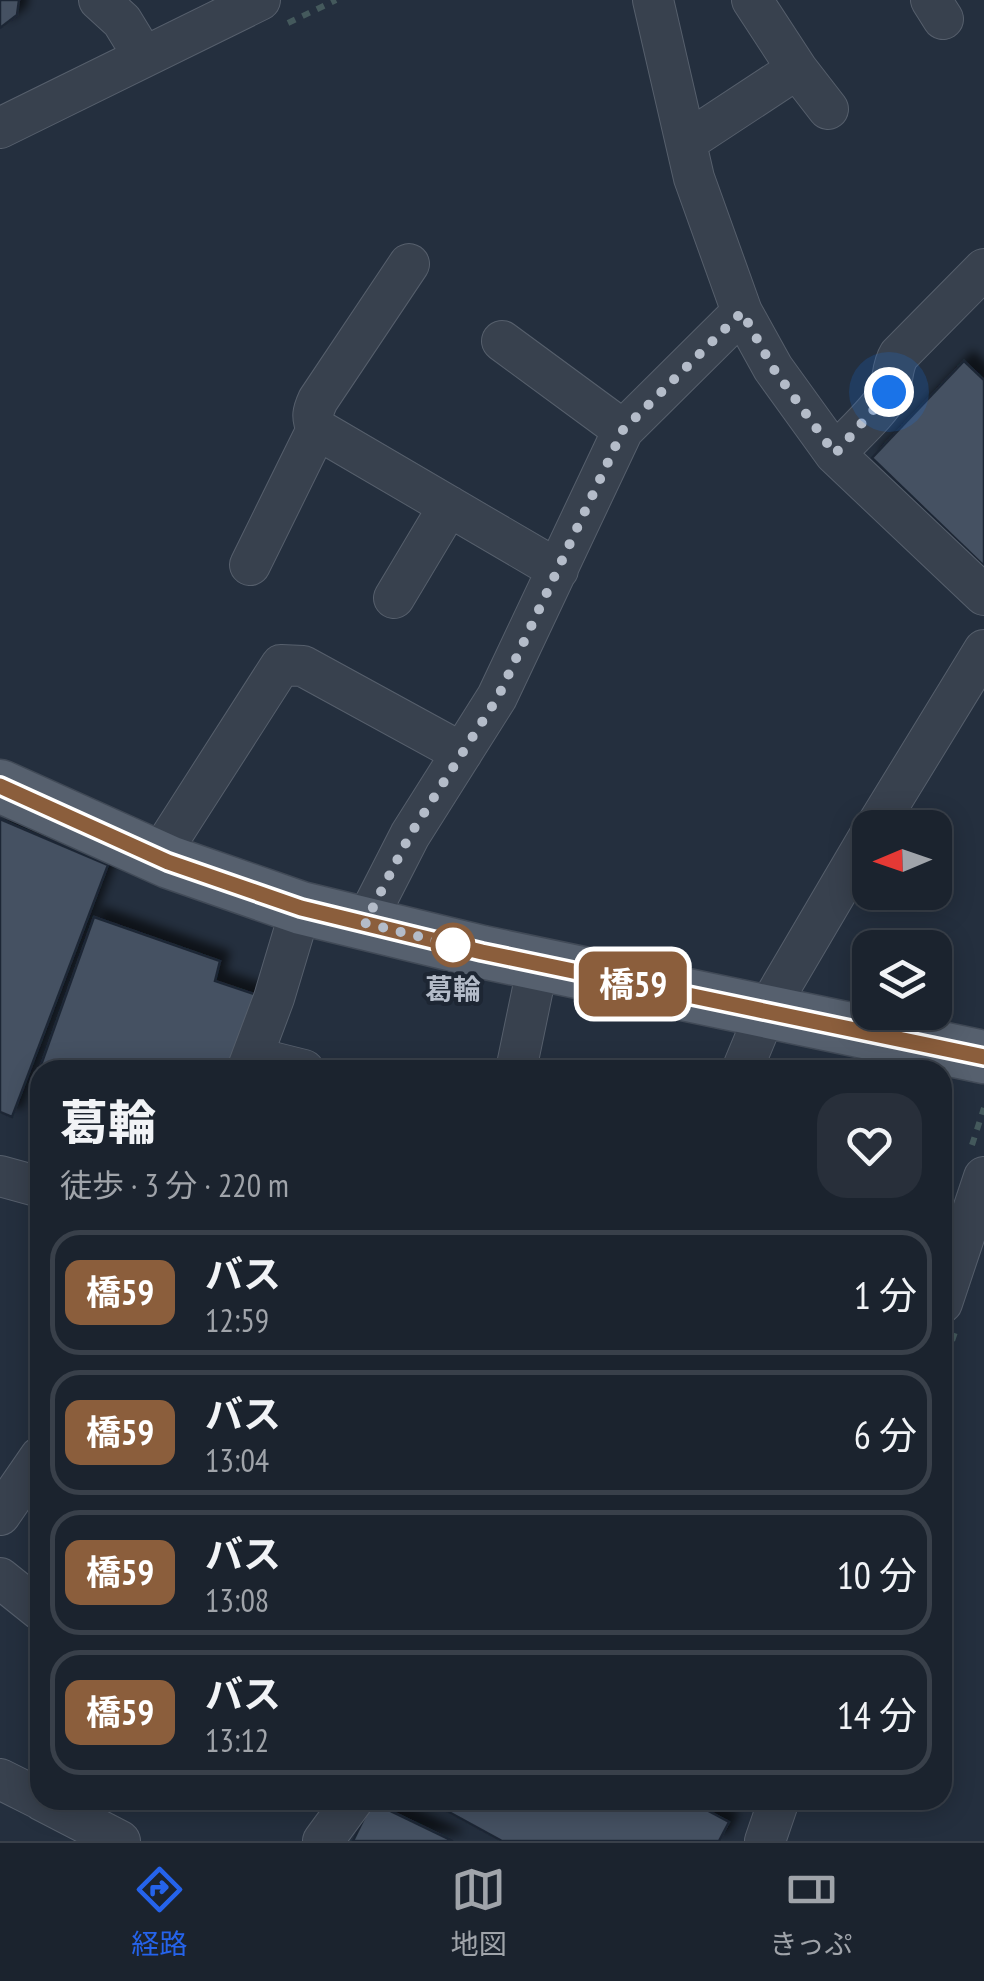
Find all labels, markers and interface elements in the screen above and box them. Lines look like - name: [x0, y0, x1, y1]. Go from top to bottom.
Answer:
- your location: [864, 367, 914, 417]
- north arrow: [852, 810, 952, 910]
- map controls: [852, 810, 952, 1030]
- marker: 葛輪: [432, 924, 474, 966]
- button: layers: [852, 930, 952, 1030]
- line badge: 橋59: [576, 952, 690, 1016]
- text: 橋59: [599, 961, 667, 1007]
- place label: 葛輪: [425, 970, 481, 1007]
- text: 葛輪: [60, 1091, 156, 1153]
- button: heart: [817, 1093, 922, 1198]
- text: 徒歩 · 3 分 · 220 m: [60, 1164, 289, 1206]
- text: バス: [205, 1249, 281, 1298]
- text: 橋59: [86, 1269, 154, 1315]
- text: 1 分: [854, 1270, 917, 1319]
- text: 12:59: [205, 1299, 269, 1341]
- text: バス: [205, 1389, 281, 1438]
- text: 橋59: [86, 1409, 154, 1455]
- text: 6 分: [854, 1410, 917, 1459]
- text: 13:04: [205, 1439, 269, 1481]
- text: バス: [205, 1529, 281, 1578]
- text: 橋59: [86, 1549, 154, 1595]
- text: 10 分: [837, 1550, 917, 1599]
- text: 13:08: [205, 1579, 269, 1621]
- text: バス: [205, 1669, 281, 1718]
- text: 橋59: [86, 1689, 154, 1735]
- text: 14 分: [837, 1690, 917, 1739]
- text: 13:12: [205, 1719, 269, 1761]
- tab: 経路: [132, 1862, 188, 1962]
- tab: 地図: [451, 1862, 507, 1962]
- tab: きっぷ: [770, 1862, 852, 1962]

